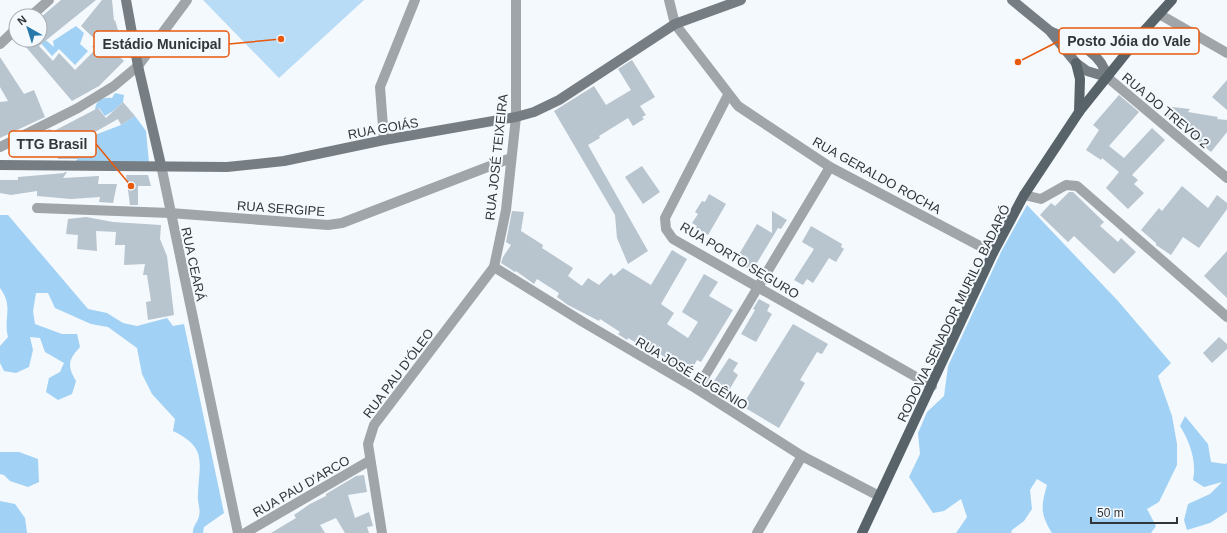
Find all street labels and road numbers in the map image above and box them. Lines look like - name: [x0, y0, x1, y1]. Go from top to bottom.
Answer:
- street label: RUA DO TREVO 2: [1119, 70, 1212, 151]
- street label: RUA JOSÉ TEIXEIRA: [482, 93, 511, 221]
- street label: RUA GOIÁS: [347, 115, 420, 142]
- street label: RUA GERALDO ROCHA: [810, 134, 944, 217]
- street label: RUA SERGIPE: [236, 198, 326, 219]
- street label: RODOVIA SENADOR MURILO BADARÓ: [894, 202, 1013, 424]
- street label: RUA PORTO SEGURO: [678, 219, 802, 302]
- street label: RUA CEARÁ: [178, 226, 209, 303]
- street label: RUA PAU D'ÓLEO: [360, 326, 437, 421]
- street label: RUA JOSÉ EUGÊNIO: [633, 334, 750, 413]
- street label: RUA PAU D'ARCO: [250, 453, 352, 520]

